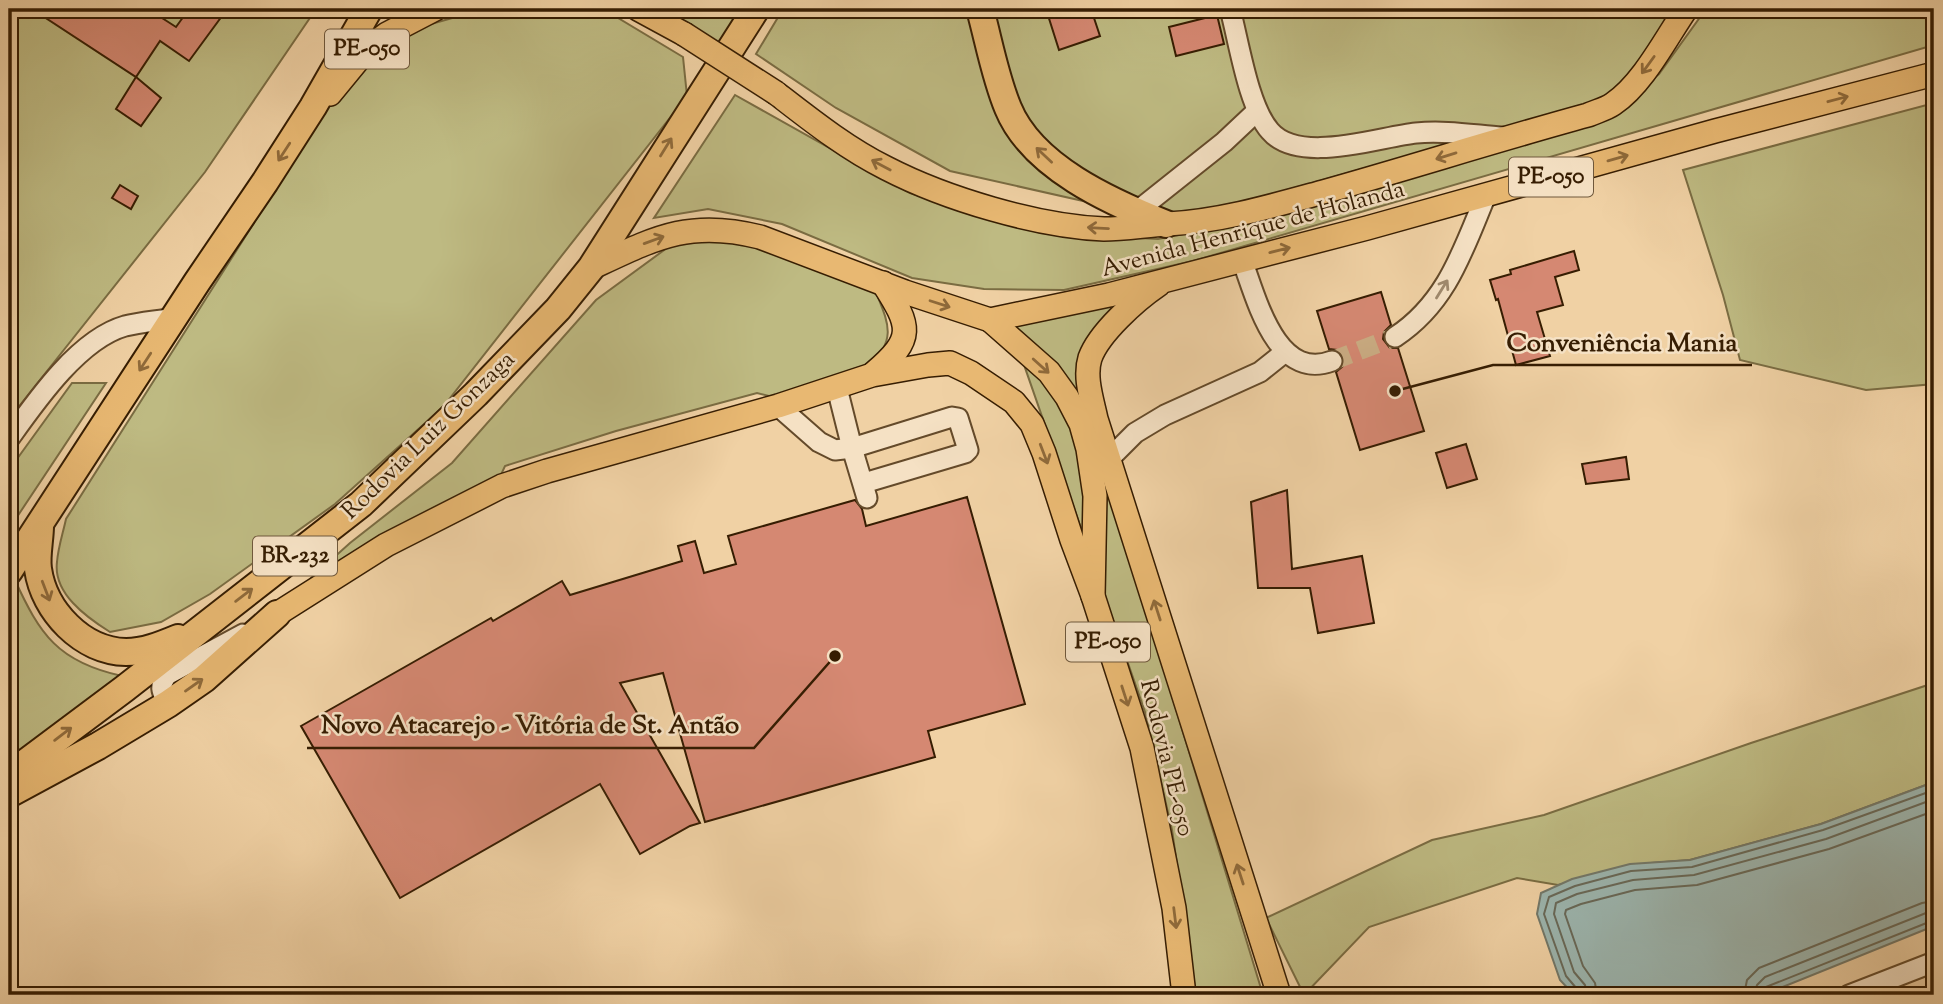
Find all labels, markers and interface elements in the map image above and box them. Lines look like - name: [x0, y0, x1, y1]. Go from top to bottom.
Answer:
- road number: PE-050: [325, 30, 409, 68]
- one-way arrow: [1641, 55, 1655, 74]
- one-way arrow: [1826, 92, 1849, 105]
- one-way arrow: [660, 138, 674, 158]
- one-way arrow: [277, 142, 292, 161]
- one-way arrow: [1036, 146, 1053, 163]
- one-way arrow: [1436, 151, 1458, 163]
- one-way arrow: [1607, 151, 1629, 164]
- one-way arrow: [872, 158, 892, 172]
- road number: PE-050: [1509, 158, 1593, 196]
- street label: Avenida Henrique de Holanda: [1097, 173, 1409, 287]
- one-way arrow: [1087, 221, 1110, 234]
- one-way arrow: [642, 233, 664, 246]
- one-way arrow: [1268, 243, 1291, 256]
- one-way arrow: [1435, 280, 1449, 300]
- one-way arrow: [929, 298, 951, 311]
- callout: Conveniência Mania: [1493, 318, 1752, 365]
- text: Conveniência Mania: [1506, 326, 1738, 363]
- street label: Rodovia Luiz Gonzaga: [335, 344, 523, 528]
- one-way arrow: [138, 352, 153, 371]
- one-way arrow: [1032, 357, 1049, 374]
- one-way arrow: [1039, 442, 1051, 464]
- road number: BR-232: [253, 536, 337, 576]
- one-way arrow: [40, 579, 53, 601]
- one-way arrow: [234, 588, 253, 603]
- one-way arrow: [1149, 599, 1162, 621]
- road number: PE-050: [1066, 622, 1150, 662]
- street label: Rodovia PE-050: [1130, 676, 1202, 840]
- one-way arrow: [184, 678, 203, 692]
- one-way arrow: [1119, 685, 1132, 707]
- callout: Novo Atacarejo - Vitória de St. Antão: [307, 701, 754, 748]
- text: Novo Atacarejo - Vitória de St. Antão: [321, 708, 739, 745]
- one-way arrow: [54, 727, 73, 742]
- one-way arrow: [1233, 863, 1245, 885]
- one-way arrow: [1168, 906, 1181, 929]

